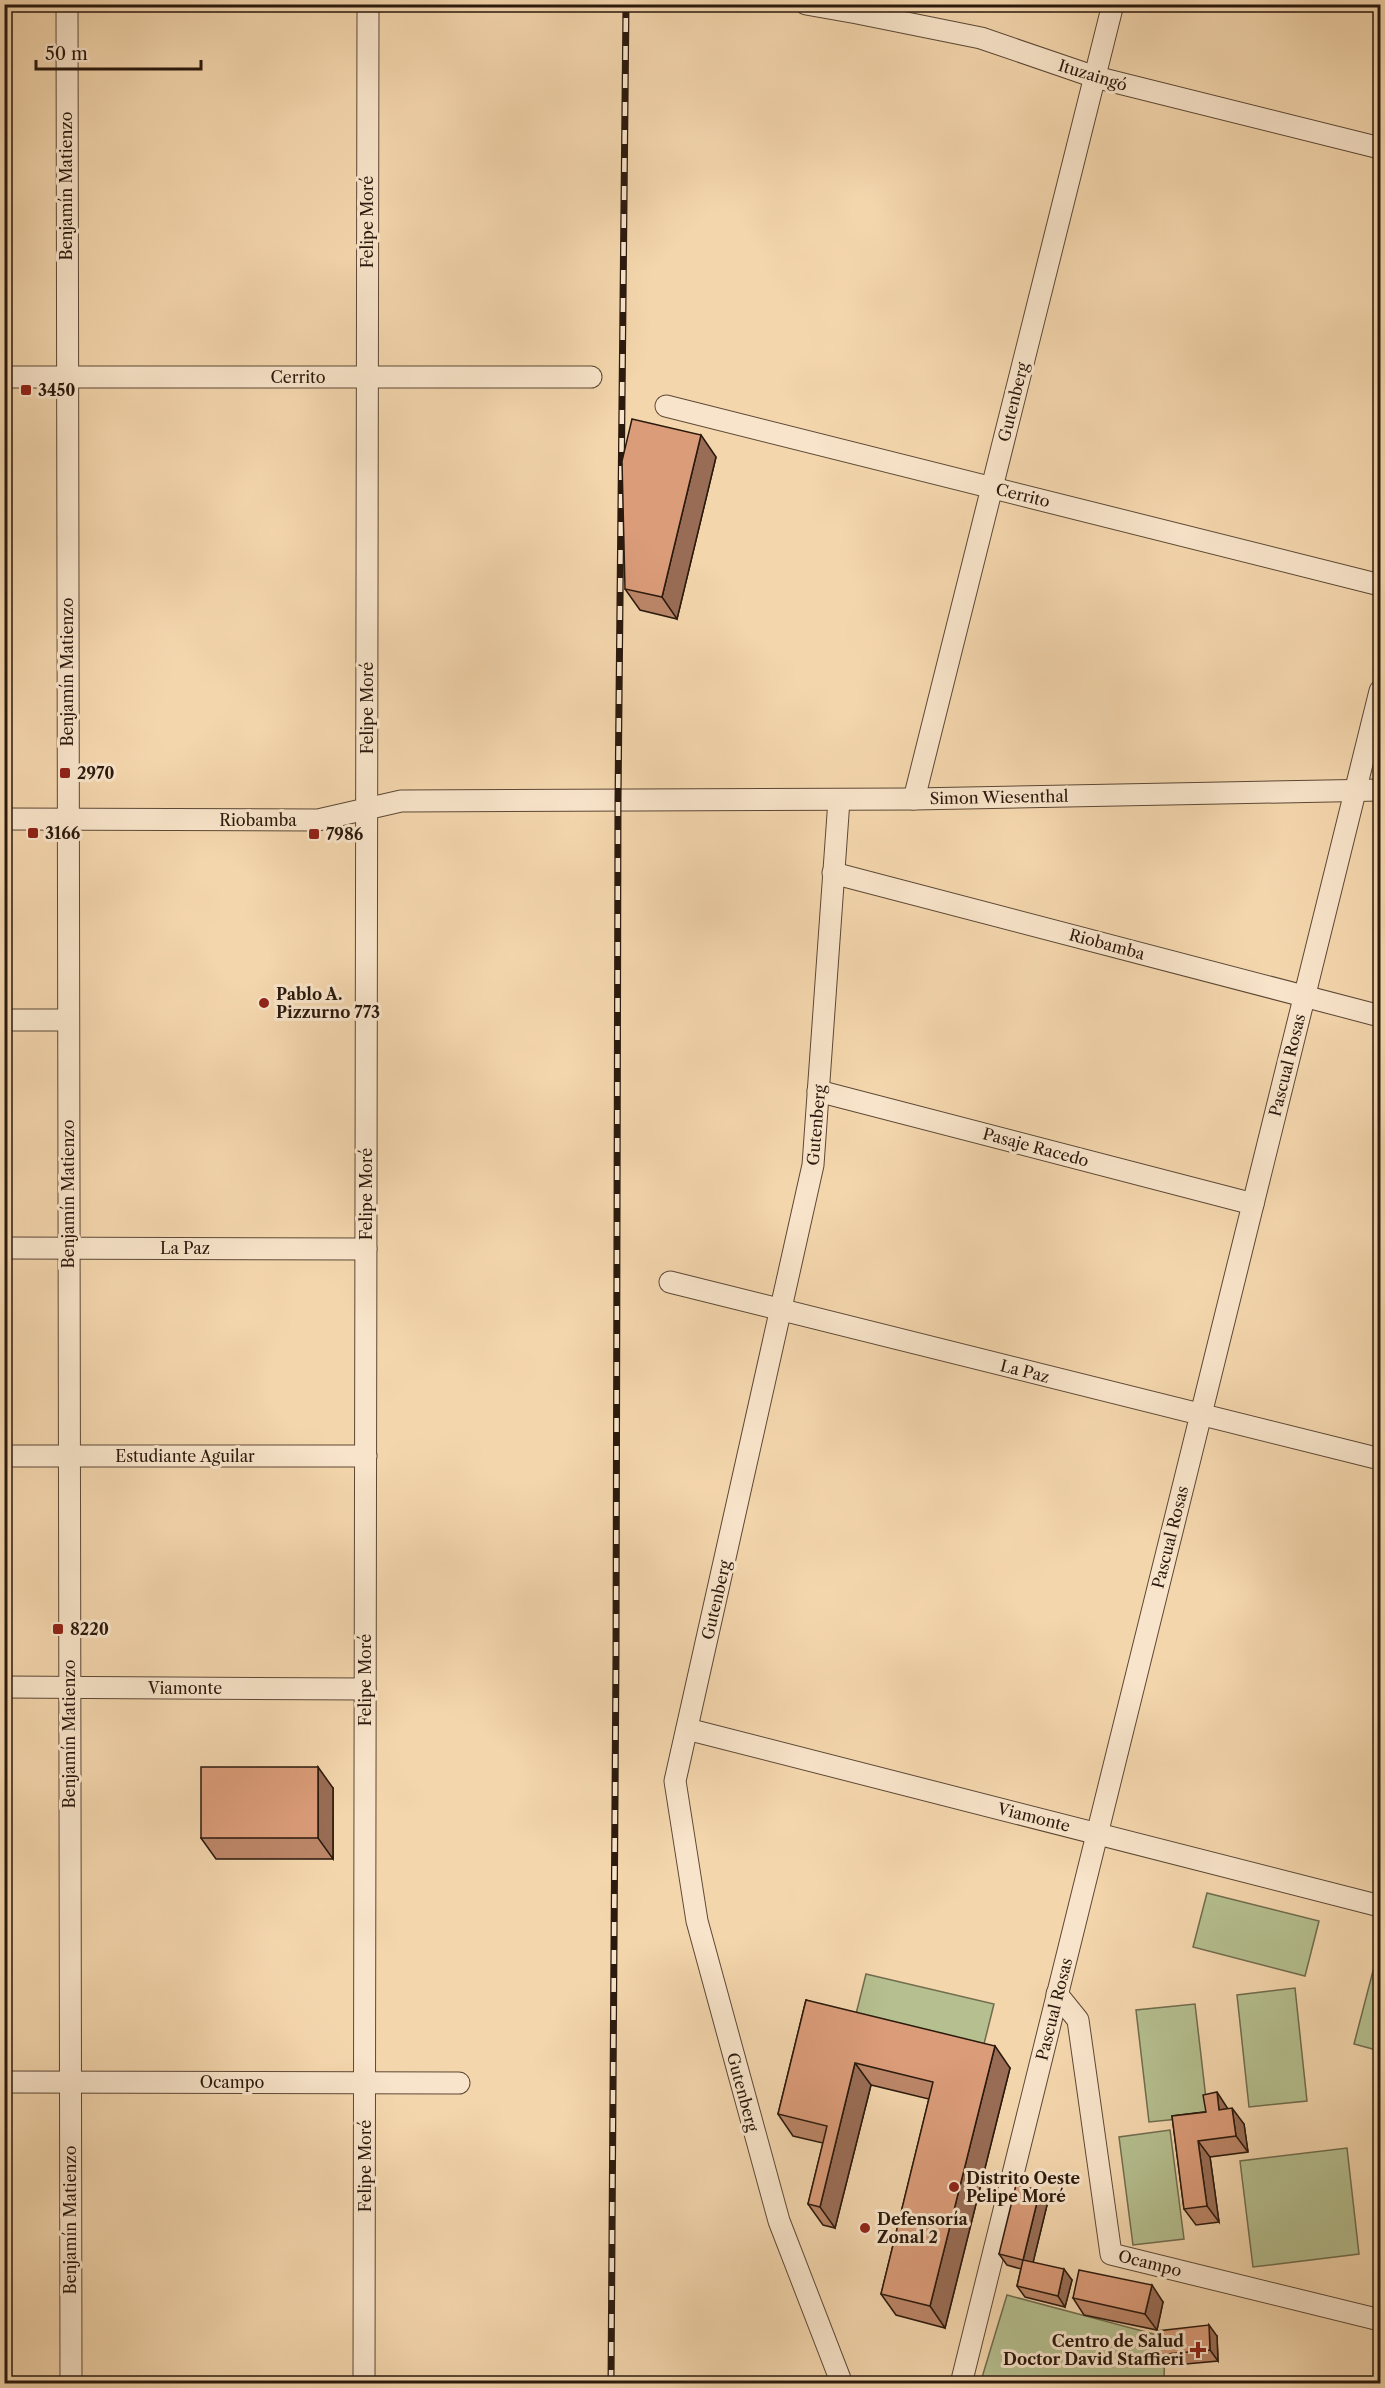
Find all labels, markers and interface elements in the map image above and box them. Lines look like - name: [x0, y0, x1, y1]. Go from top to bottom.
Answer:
- scale bar: [36, 33, 201, 71]
- text: 50 m: [45, 43, 88, 65]
- street label: Ituzaingó: [1056, 55, 1130, 95]
- street label: Benjamín Matienzo: [56, 111, 76, 261]
- street label: Felipe Moré: [357, 176, 377, 268]
- street label: Gutenberg: [993, 360, 1033, 444]
- street label: Cerrito: [270, 367, 326, 387]
- place label: 3450: [38, 380, 76, 400]
- marker: 3450: [19, 383, 33, 397]
- street label: Cerrito: [994, 479, 1052, 511]
- street label: Benjamín Matienzo: [57, 597, 77, 747]
- street label: Felipe Moré: [357, 662, 377, 754]
- place label: 2970: [77, 763, 115, 783]
- marker: 2970: [58, 766, 72, 780]
- street label: Simon Wiesenthal: [929, 786, 1069, 808]
- street label: Riobamba: [219, 810, 297, 830]
- place label: 3166: [45, 823, 81, 843]
- place label: 7986: [326, 824, 364, 844]
- marker: 3166: [26, 826, 40, 840]
- marker: 7986: [307, 827, 321, 841]
- street label: Riobamba: [1067, 924, 1148, 964]
- place label: Pablo A. Pizzurno 773: [276, 984, 380, 1022]
- marker: Pablo A. Pizzurno 773: [257, 996, 271, 1010]
- street label: Pascual Rosas: [1265, 1012, 1309, 1118]
- street label: Gutenberg: [803, 1083, 830, 1166]
- street label: Benjamín Matienzo: [58, 1119, 78, 1269]
- street label: Pasaje Racedo: [981, 1123, 1091, 1171]
- street label: Felipe Moré: [356, 1148, 376, 1240]
- street label: La Paz: [160, 1238, 210, 1258]
- street label: La Paz: [998, 1355, 1052, 1387]
- street label: Estudiante Aguilar: [115, 1446, 255, 1466]
- street label: Pascual Rosas: [1148, 1484, 1192, 1590]
- street label: Gutenberg: [697, 1558, 735, 1642]
- place label: 8220: [70, 1619, 109, 1639]
- marker: 8220: [51, 1622, 65, 1636]
- street label: Felipe Moré: [355, 1634, 375, 1726]
- street label: Benjamín Matienzo: [59, 1659, 79, 1809]
- street label: Viamonte: [147, 1678, 222, 1698]
- street label: Viamonte: [995, 1798, 1072, 1836]
- street label: Pascual Rosas: [1032, 1956, 1076, 2062]
- street label: Gutenberg: [723, 2050, 763, 2134]
- street label: Ocampo: [200, 2072, 265, 2092]
- street label: Felipe Moré: [355, 2120, 375, 2212]
- street label: Benjamín Matienzo: [60, 2145, 80, 2295]
- place label: Distrito Oeste Pelipe Moré: [966, 2168, 1081, 2206]
- marker: Distrito Oeste Pelipe Moré: [947, 2180, 961, 2194]
- place label: Defensoría Zonal 2: [877, 2209, 969, 2247]
- marker: Defensoría Zonal 2: [858, 2221, 872, 2235]
- street label: Ocampo: [1116, 2245, 1184, 2281]
- place label: Centro de Salud Doctor David Staffieri: [1003, 2331, 1184, 2369]
- marker: Centro de Salud Doctor David Staffieri: [1189, 2341, 1207, 2359]

